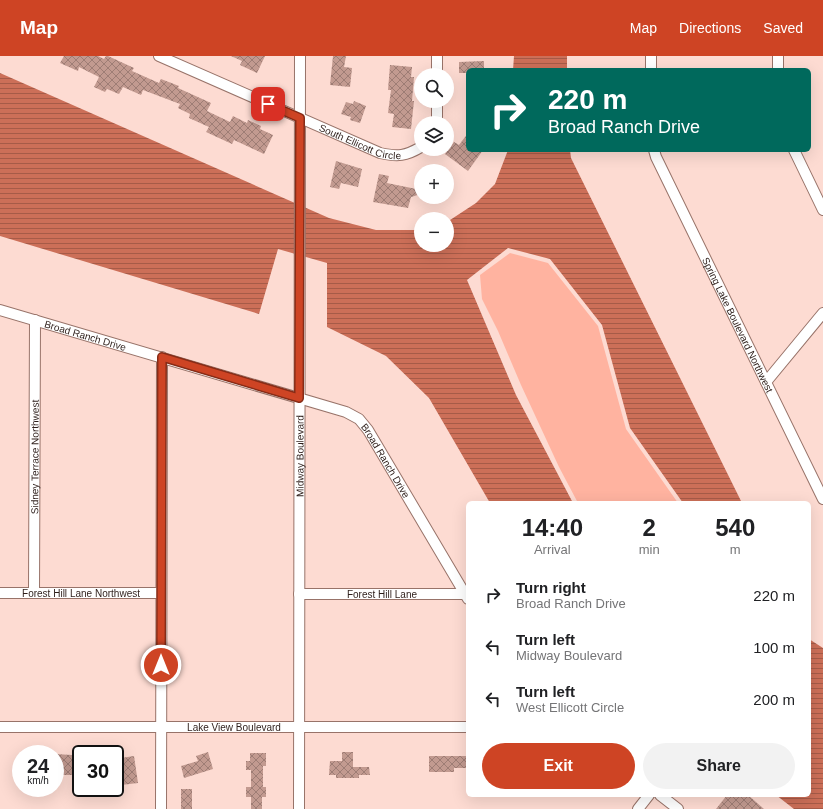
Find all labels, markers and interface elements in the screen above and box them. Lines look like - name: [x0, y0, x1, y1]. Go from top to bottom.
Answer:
- text: Map: [20, 17, 58, 38]
- text: Map: [630, 20, 657, 36]
- text: Directions: [679, 20, 741, 36]
- text: Saved: [763, 20, 803, 36]
- map controls: [414, 68, 454, 252]
- button: search: [414, 68, 454, 108]
- icon: right: [482, 84, 534, 136]
- text: 220 m: [548, 84, 627, 115]
- pin: [251, 87, 285, 121]
- icon: arrive: [257, 93, 279, 115]
- button: layers: [414, 116, 454, 156]
- text: Broad Ranch Drive: [548, 117, 700, 137]
- street label: South Ellicott Circle: [317, 122, 402, 161]
- button: +: [414, 164, 454, 204]
- button: −: [414, 212, 454, 252]
- street label: Spring Lake Boulevard Northwest: [700, 256, 775, 395]
- street label: Broad Ranch Drive: [43, 318, 128, 353]
- street label: Sidney Terrace Northwest: [29, 400, 41, 514]
- street label: Midway Boulevard: [294, 415, 306, 497]
- street label: Broad Ranch Drive: [359, 421, 412, 500]
- text: 14:40: [522, 514, 583, 541]
- text: 2: [642, 514, 656, 541]
- text: 540: [715, 514, 755, 541]
- text: Arrival: [534, 542, 571, 557]
- text: min: [639, 542, 660, 557]
- text: m: [730, 542, 741, 557]
- text: Turn right: [516, 579, 586, 596]
- icon: right: [482, 584, 504, 606]
- text: 220 m: [753, 587, 795, 604]
- street label: Forest Hill Lane Northwest: [22, 588, 140, 599]
- street label: Forest Hill Lane: [347, 589, 417, 600]
- text: Broad Ranch Drive: [516, 596, 626, 611]
- text: Turn left: [516, 631, 575, 648]
- icon: left: [482, 636, 504, 658]
- text: 100 m: [753, 639, 795, 656]
- position arrow: [140, 644, 182, 686]
- text: Midway Boulevard: [516, 648, 622, 663]
- text: Turn left: [516, 683, 575, 700]
- icon: left: [482, 688, 504, 710]
- text: 200 m: [753, 691, 795, 708]
- text: West Ellicott Circle: [516, 700, 624, 715]
- street label: Lake View Boulevard: [187, 722, 281, 733]
- button: Exit: [482, 743, 635, 789]
- button: Share: [643, 743, 795, 789]
- speed limit sign: 30: [72, 745, 124, 797]
- text: 24: [27, 755, 49, 777]
- text: km/h: [27, 775, 49, 786]

